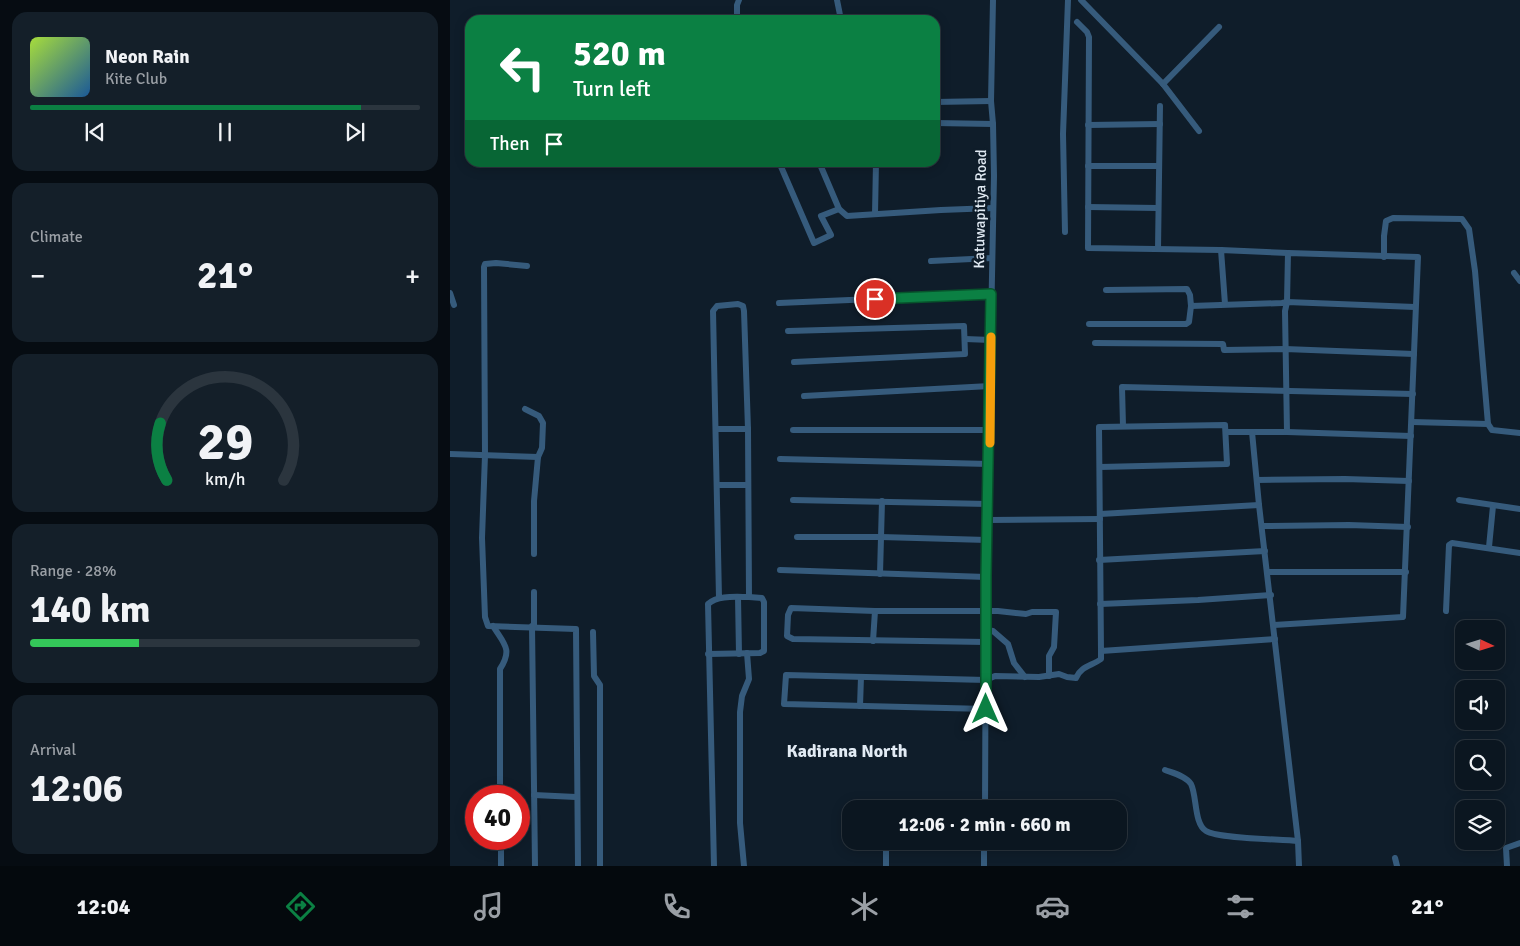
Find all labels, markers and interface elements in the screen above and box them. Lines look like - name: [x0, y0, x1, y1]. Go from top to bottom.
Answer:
- text: 520 m: [573, 32, 666, 75]
- icon: left: [490, 35, 555, 100]
- text: Neon Rain: [105, 45, 190, 69]
- text: Kite Club: [105, 69, 167, 89]
- text: Turn left: [573, 75, 651, 102]
- icon: previous: [81, 118, 109, 146]
- icon: pause: [211, 118, 239, 146]
- icon: next: [341, 118, 369, 146]
- icon: arrive: [540, 130, 568, 158]
- text: Then: [490, 132, 530, 156]
- street label: Katuwapitiya Road: [970, 149, 990, 269]
- text: Climate: [30, 227, 83, 247]
- text: 21°: [197, 252, 253, 299]
- text: −: [30, 259, 45, 293]
- text: +: [405, 259, 420, 293]
- pin: [854, 278, 896, 320]
- icon: arrive: [861, 285, 889, 313]
- text: 29: [197, 410, 253, 474]
- text: km/h: [205, 468, 245, 490]
- text: Range · 28%: [30, 561, 116, 581]
- text: 140 km: [30, 586, 151, 633]
- north arrow: [1455, 620, 1505, 670]
- map controls: [1455, 620, 1505, 850]
- button: sound: [1455, 680, 1505, 730]
- position arrow: [959, 682, 1011, 734]
- text: Arrival: [30, 740, 76, 760]
- district label: Kadirana North: [787, 740, 908, 762]
- button: search: [1455, 740, 1505, 790]
- text: 12:06: [30, 765, 123, 812]
- speed limit sign: 40: [465, 785, 530, 850]
- button: layers: [1455, 800, 1505, 850]
- text: 12:06 · 2 min · 660 m: [898, 813, 1071, 837]
- icon: directions: [283, 889, 318, 924]
- icon: music: [471, 889, 506, 924]
- icon: phone: [659, 889, 694, 924]
- icon: climate: [847, 889, 882, 924]
- icon: car: [1035, 889, 1070, 924]
- icon: filters: [1223, 889, 1258, 924]
- text: 12:04: [76, 893, 130, 920]
- text: 21°: [1411, 893, 1443, 920]

